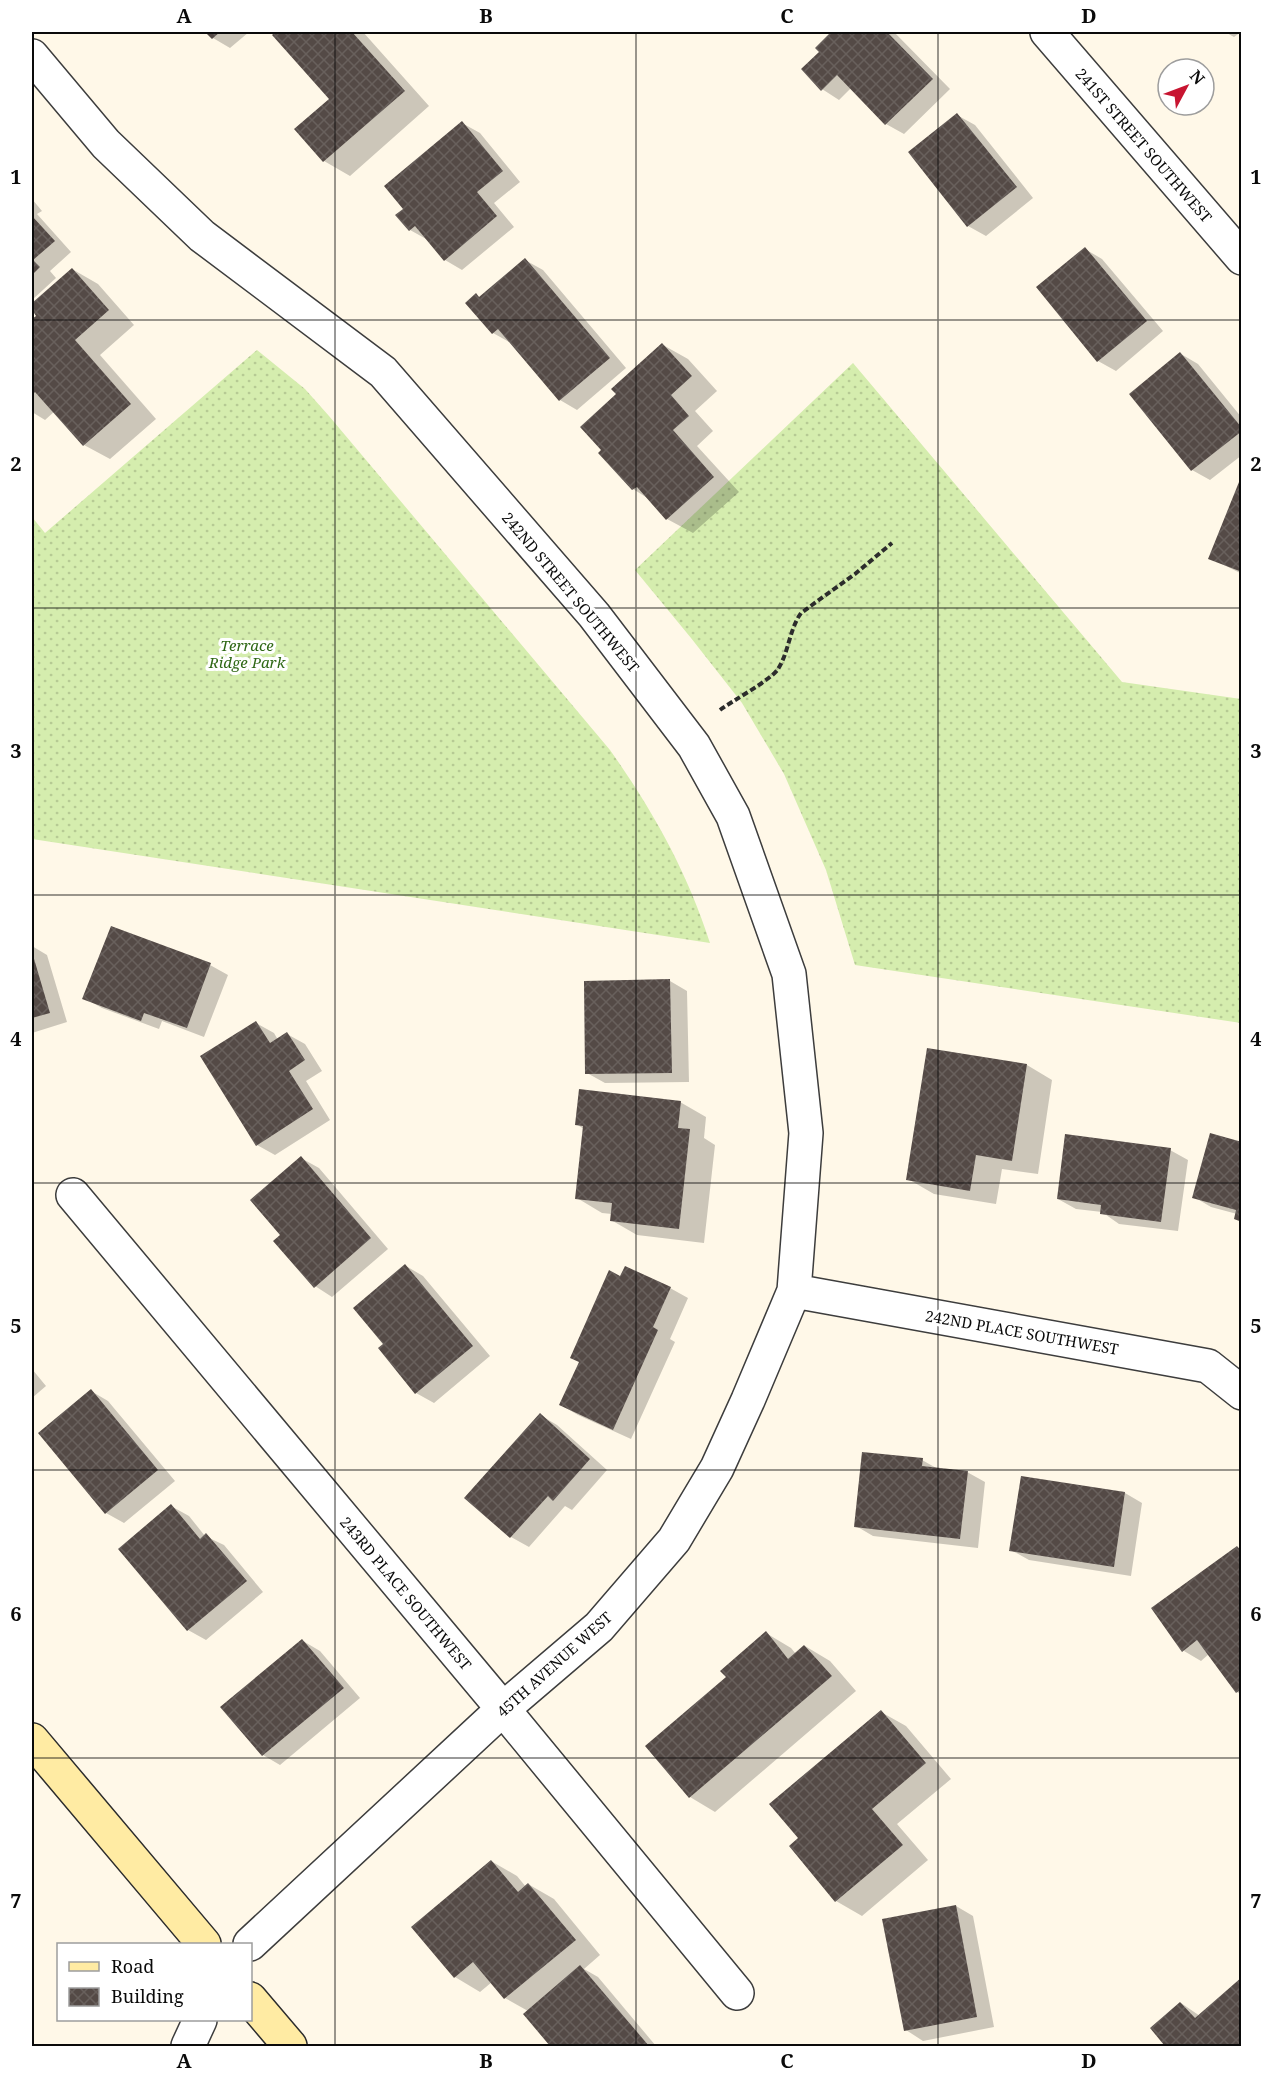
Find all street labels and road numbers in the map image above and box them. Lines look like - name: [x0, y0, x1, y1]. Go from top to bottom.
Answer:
- street label: 241ST STREET SOUTHWEST: [1071, 64, 1217, 226]
- street label: 242ND STREET SOUTHWEST: [498, 508, 644, 676]
- street label: 242ND PLACE SOUTHWEST: [924, 1305, 1120, 1359]
- street label: 243RD PLACE SOUTHWEST: [336, 1512, 476, 1674]
- street label: 45TH AVENUE WEST: [492, 1607, 616, 1721]

